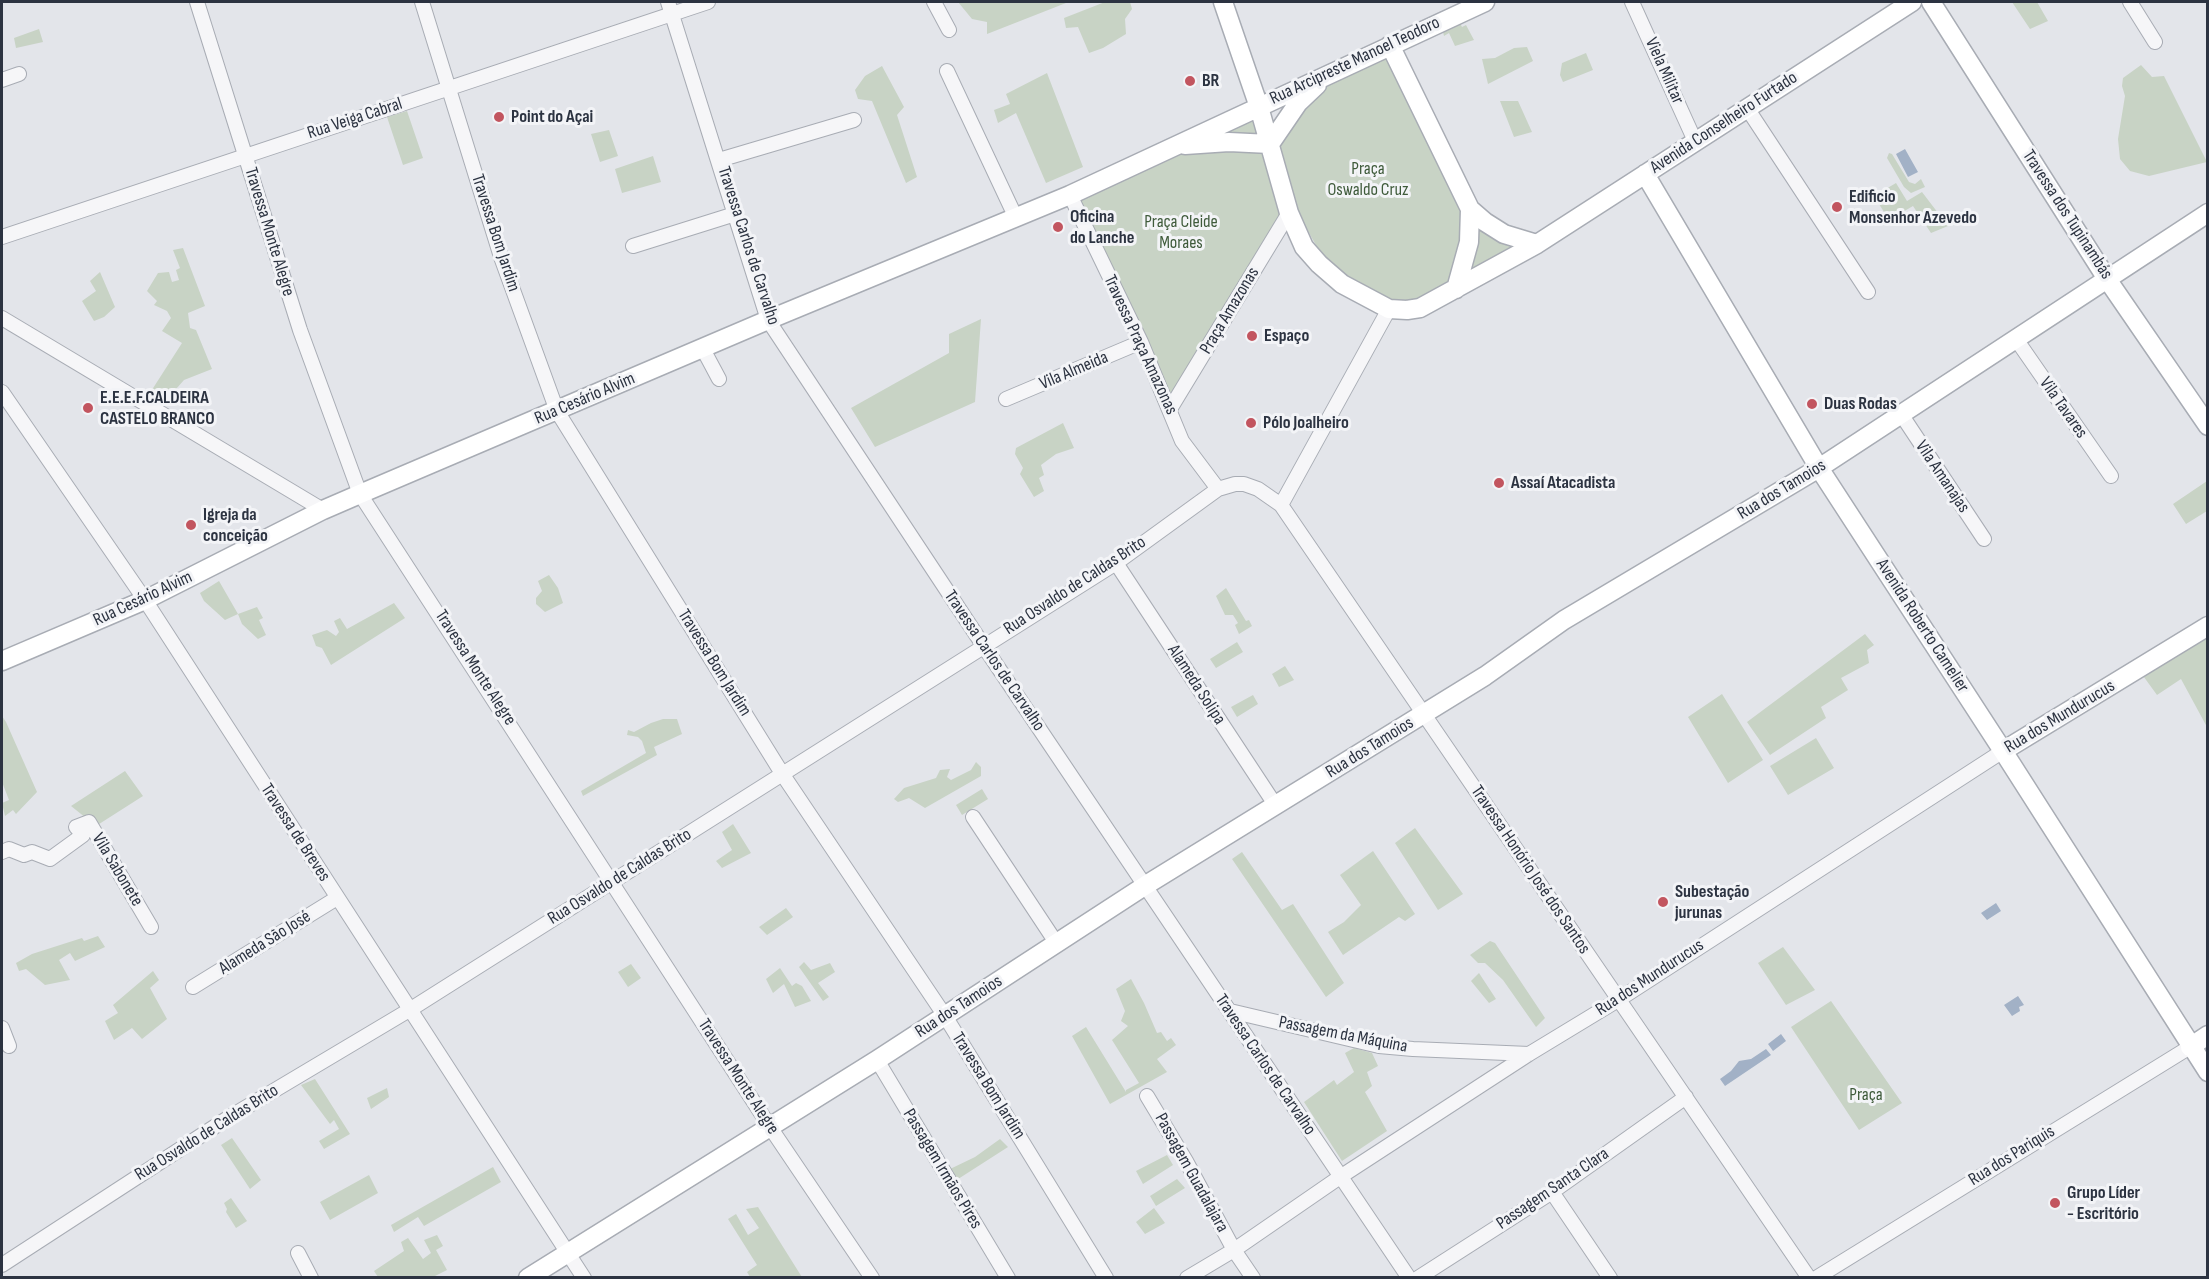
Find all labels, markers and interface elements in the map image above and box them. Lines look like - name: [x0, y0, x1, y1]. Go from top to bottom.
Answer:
- street label: Rua Arcipreste Manoel Teodoro: [1267, 12, 1443, 110]
- street label: Viela Militar: [1640, 34, 1688, 108]
- street label: Avenida Conselheiro Furtado: [1646, 67, 1802, 179]
- place label: BR: [1202, 70, 1219, 92]
- marker: BR: [1183, 74, 1197, 88]
- street label: Rua Veiga Cabral: [305, 94, 405, 144]
- place label: Point do Açai: [511, 106, 593, 128]
- marker: Point do Açai: [492, 110, 506, 124]
- street label: Travessa dos Tupinambás: [2017, 146, 2117, 284]
- park label: Praça Oswaldo Cruz: [1327, 158, 1409, 201]
- street label: Travessa Carlos de Carvalho: [712, 164, 784, 328]
- street label: Travessa Monte Alegre: [239, 165, 299, 299]
- street label: Travessa Bom Jardim: [466, 172, 524, 294]
- place label: Edificio Monsenhor Azevedo: [1849, 186, 1977, 228]
- marker: Edificio Monsenhor Azevedo: [1830, 200, 1844, 214]
- place label: Oficina do Lanche: [1070, 206, 1134, 248]
- park label: Praça Cleide Moraes: [1144, 211, 1218, 254]
- marker: Oficina do Lanche: [1051, 220, 1065, 234]
- street label: Praça Amazonas: [1196, 264, 1264, 358]
- street label: Travessa Praça Amazonas: [1098, 272, 1182, 418]
- place label: Espaço: [1264, 325, 1309, 347]
- marker: Espaço: [1245, 329, 1259, 343]
- street label: Vila Almeida: [1036, 347, 1112, 395]
- street label: Rua Cesário Alvim: [532, 368, 638, 430]
- street label: Vila Tavares: [2034, 373, 2092, 443]
- place label: E.E.E.F.CALDEIRA CASTELO BRANCO: [100, 387, 215, 430]
- place label: Duas Rodas: [1824, 393, 1897, 415]
- marker: Duas Rodas: [1805, 397, 1819, 411]
- marker: E.E.E.F.CALDEIRA CASTELO BRANCO: [81, 401, 95, 415]
- place label: Pólo Joalheiro: [1263, 412, 1349, 434]
- marker: Pólo Joalheiro: [1244, 416, 1258, 430]
- street label: Vila Amanajas: [1910, 437, 1974, 517]
- street label: Rua dos Tamoios: [1734, 455, 1830, 525]
- place label: Assaí Atacadista: [1511, 472, 1615, 494]
- marker: Assaí Atacadista: [1492, 476, 1506, 490]
- place label: Igreja da conceição: [203, 504, 268, 546]
- marker: Igreja da conceição: [184, 518, 198, 532]
- street label: Rua Osvaldo de Caldas Brito: [1000, 532, 1150, 640]
- street label: Avenida Roberto Camelier: [1871, 555, 1973, 697]
- street label: Rua Cesário Alvim: [90, 567, 196, 631]
- street label: Travessa Carlos de Carvalho: [939, 586, 1049, 736]
- street label: Travessa Monte Alegre: [430, 606, 520, 730]
- street label: Travessa Bom Jardim: [673, 606, 755, 720]
- street label: Alameda Solipa: [1162, 641, 1230, 729]
- street label: Rua dos Mundurucus: [2001, 676, 2119, 758]
- street label: Rua dos Tamoios: [1322, 713, 1418, 783]
- street label: Travessa de Breves: [255, 780, 335, 886]
- street label: Travessa Honório José dos Santos: [1466, 782, 1594, 958]
- street label: Rua Osvaldo de Caldas Brito: [544, 824, 696, 930]
- street label: Vila Sabonete: [87, 829, 147, 911]
- place label: Subestação jurunas: [1675, 881, 1749, 924]
- marker: Subestação jurunas: [1656, 895, 1670, 909]
- street label: Alameda São José: [215, 906, 315, 980]
- street label: Rua dos Mundurucus: [1592, 935, 1708, 1021]
- street label: Rua dos Tamoios: [911, 971, 1007, 1043]
- street label: Travessa Carlos de Carvalho: [1210, 990, 1320, 1140]
- street label: Passagem da Máquina: [1277, 1012, 1409, 1058]
- street label: Travessa Monte Alegre: [693, 1015, 783, 1139]
- street label: Travessa Bom Jardim: [947, 1029, 1029, 1143]
- street label: Rua Osvaldo de Caldas Brito: [131, 1080, 283, 1186]
- park label: Praça: [1849, 1084, 1883, 1106]
- street label: Passagem Irmãos Pires: [898, 1105, 986, 1233]
- street label: Passagem Guadalajara: [1149, 1110, 1233, 1236]
- street label: Rua dos Pariquis: [1965, 1121, 2059, 1191]
- street label: Passagem Santa Clara: [1493, 1143, 1613, 1235]
- place label: Grupo Líder - Escritório: [2067, 1182, 2140, 1224]
- marker: Grupo Líder - Escritório: [2048, 1196, 2062, 1210]

